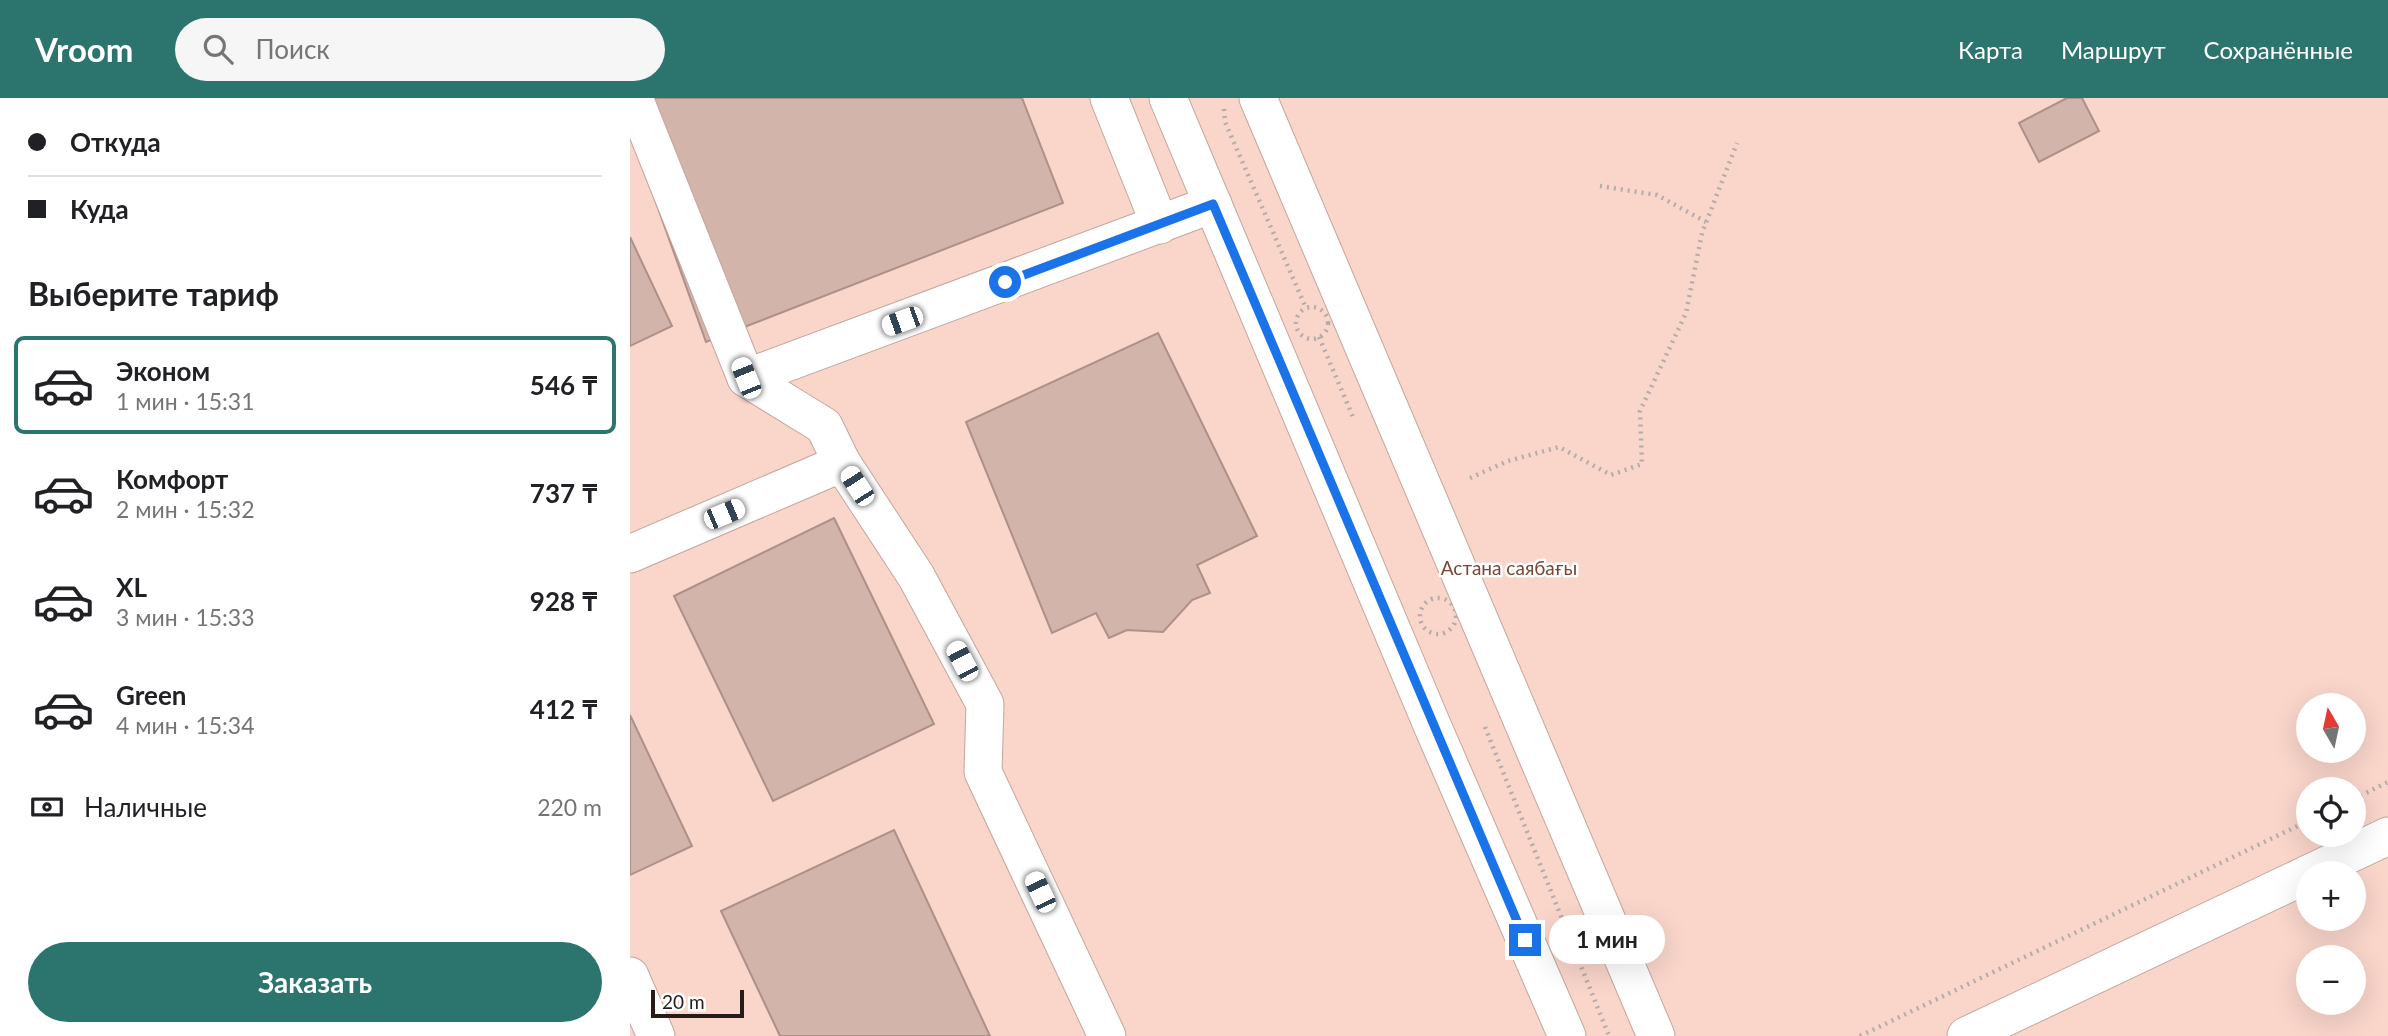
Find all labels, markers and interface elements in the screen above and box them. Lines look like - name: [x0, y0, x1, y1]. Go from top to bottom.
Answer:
- search box: [175, 18, 665, 81]
- text: Vroom: [35, 29, 133, 69]
- icon: search: [199, 30, 237, 68]
- text: Поиск: [255, 33, 330, 65]
- text: Карта: [1958, 35, 2023, 64]
- text: Маршрут: [2061, 35, 2166, 64]
- text: Сохранённые: [2204, 35, 2353, 64]
- text: Откуда: [70, 126, 161, 158]
- text: Куда: [70, 193, 129, 225]
- route start: [989, 266, 1021, 298]
- text: Выберите тариф: [28, 274, 279, 313]
- car: [879, 304, 926, 338]
- icon: car: [32, 354, 95, 417]
- text: Эконом: [116, 355, 210, 387]
- car: [729, 355, 764, 401]
- text: 546 ₸: [530, 369, 598, 401]
- text: 1 мин · 15:31: [116, 387, 255, 415]
- icon: car: [32, 462, 95, 525]
- text: Комфорт: [116, 463, 228, 495]
- car: [837, 463, 878, 509]
- text: 737 ₸: [530, 477, 598, 509]
- text: 2 мин · 15:32: [116, 495, 255, 523]
- car: [701, 496, 748, 532]
- park label: Астана саябағы: [1441, 556, 1577, 579]
- icon: car: [32, 570, 95, 633]
- text: XL: [116, 571, 147, 603]
- text: 928 ₸: [530, 585, 598, 617]
- text: 3 мин · 15:33: [116, 603, 255, 631]
- car: [943, 638, 982, 684]
- icon: car: [32, 678, 95, 741]
- text: Green: [116, 679, 186, 711]
- text: 412 ₸: [530, 693, 598, 725]
- north arrow: [2296, 693, 2366, 763]
- map controls: [2296, 693, 2366, 1015]
- text: 4 мин · 15:34: [116, 711, 255, 739]
- button: locate: [2296, 777, 2366, 847]
- icon: cash: [28, 788, 66, 826]
- text: Наличные: [84, 791, 207, 823]
- text: 220 m: [537, 793, 602, 821]
- button: +: [2296, 861, 2366, 931]
- car: [1022, 869, 1059, 915]
- callout: 1 мин: [1550, 916, 1665, 964]
- route end: [1509, 924, 1541, 956]
- text: 1 мин: [1576, 925, 1638, 953]
- button: Заказать: [28, 942, 602, 1022]
- button: −: [2296, 945, 2366, 1015]
- scale bar: [651, 987, 744, 1019]
- text: 20 m: [662, 990, 705, 1013]

